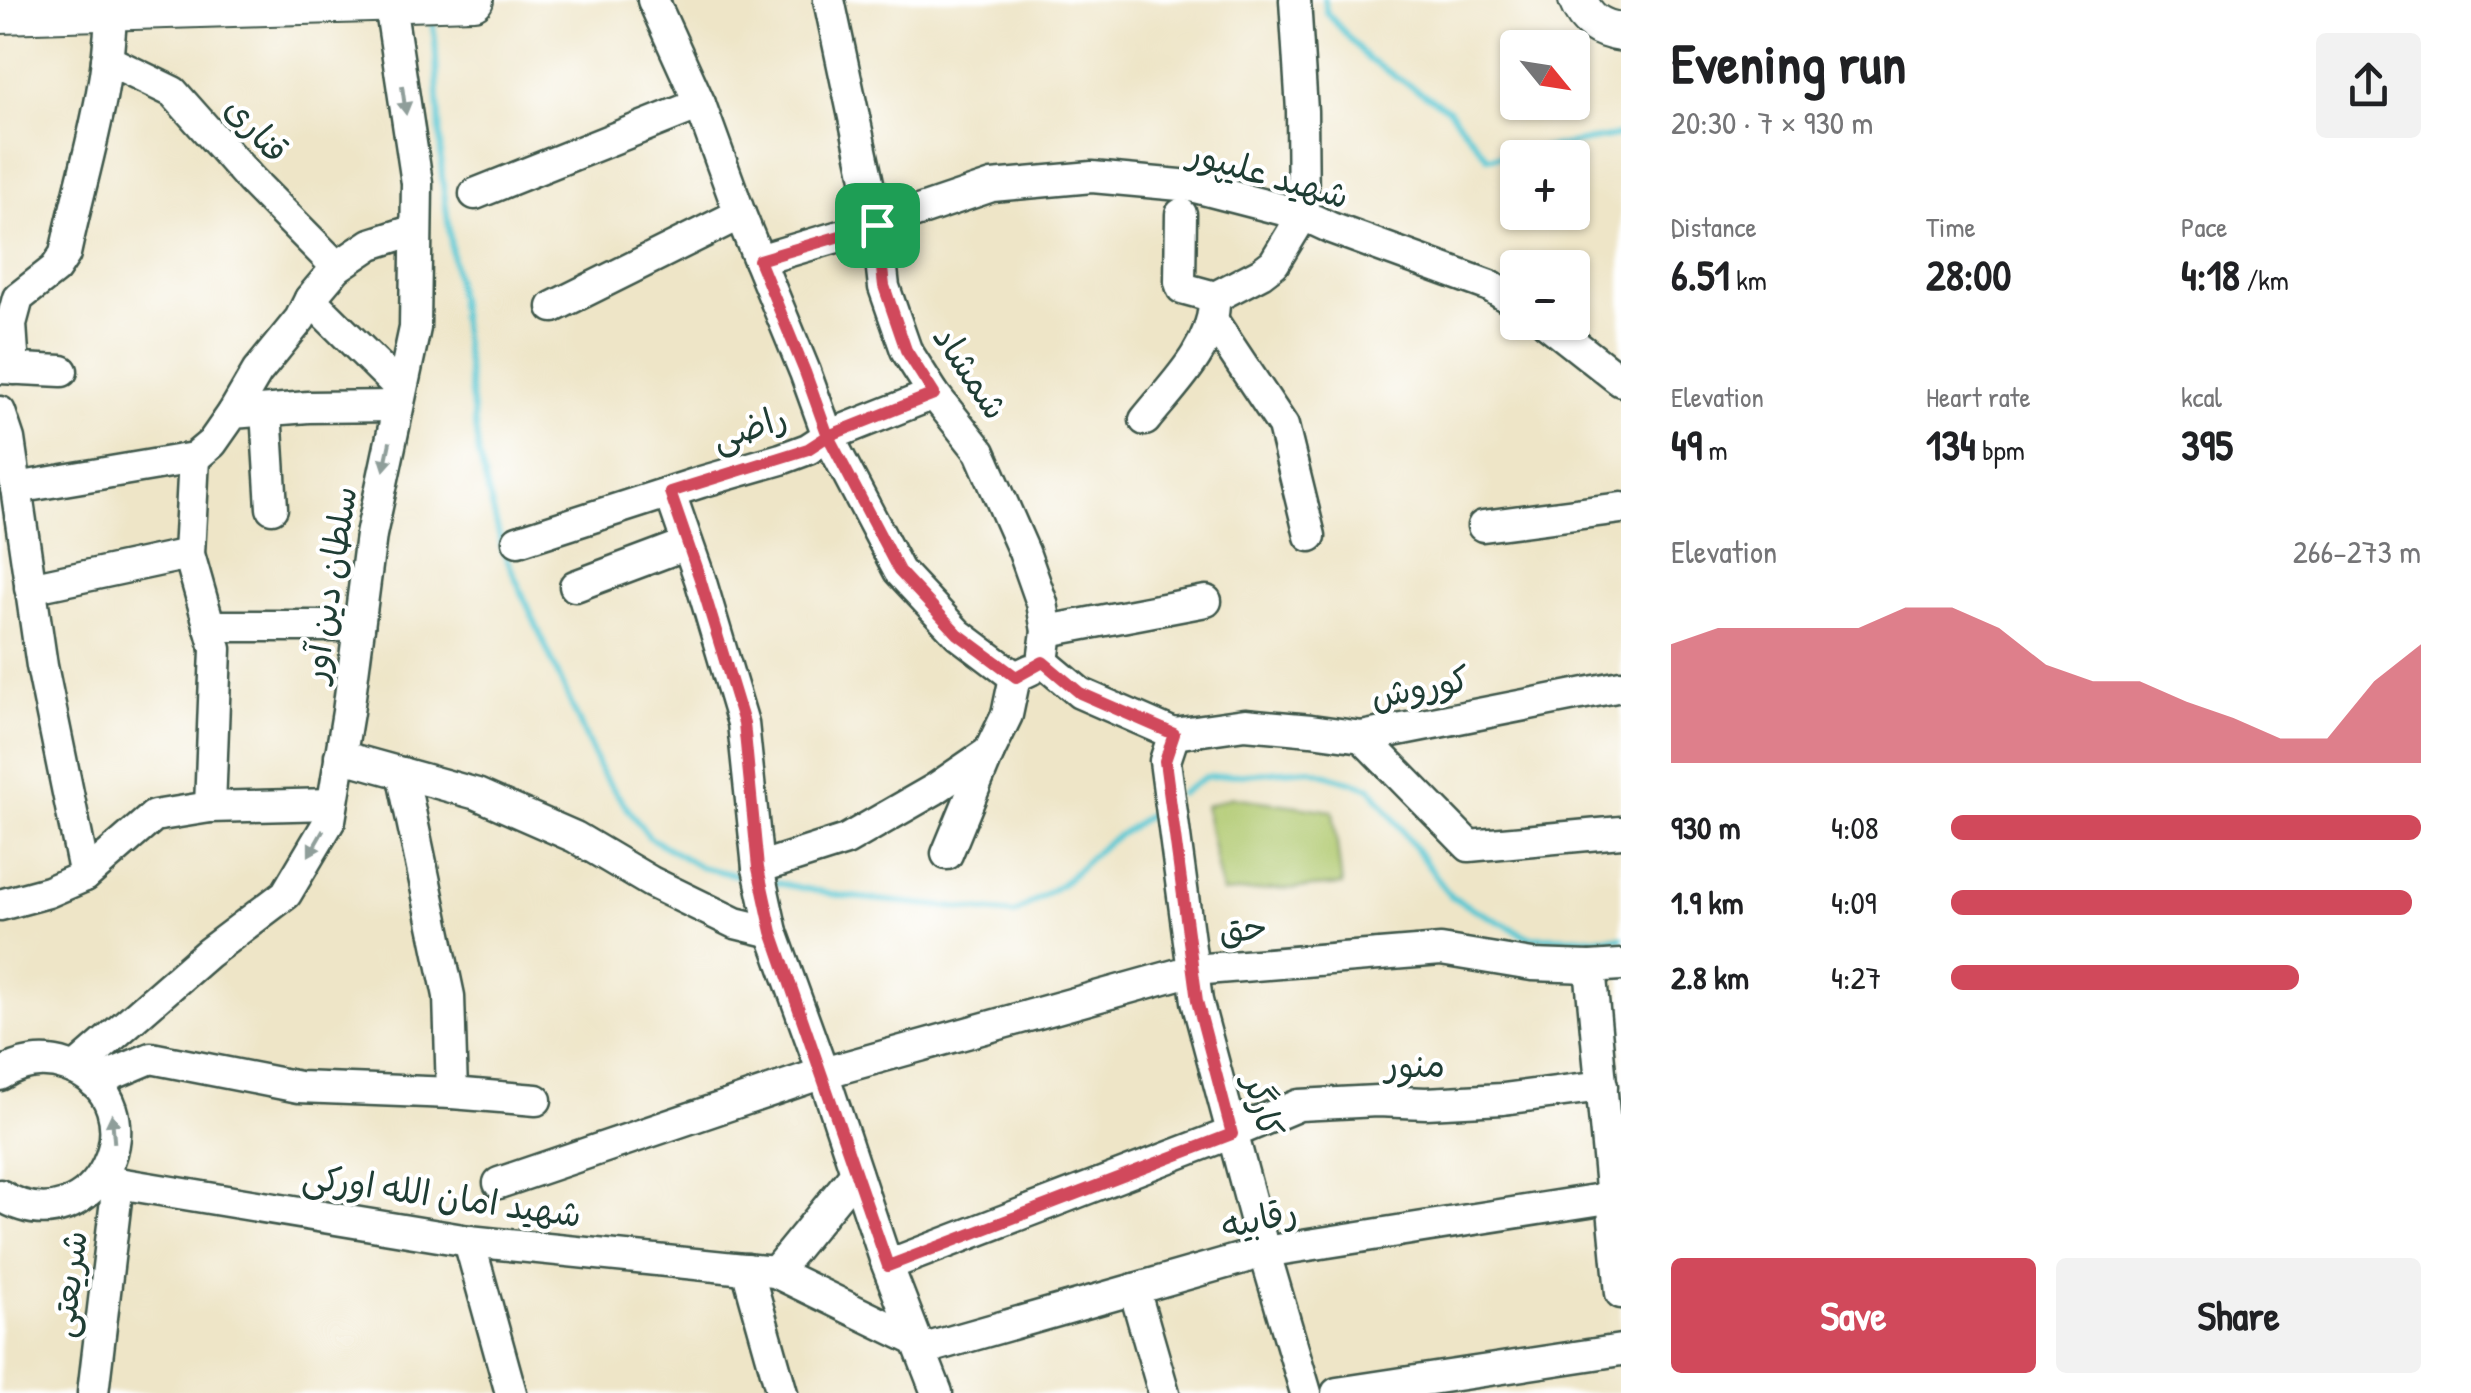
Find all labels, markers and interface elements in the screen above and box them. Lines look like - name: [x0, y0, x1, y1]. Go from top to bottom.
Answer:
- text: Evening run: [1671, 26, 1906, 100]
- north arrow: [1500, 30, 1590, 120]
- map controls: [1500, 30, 1590, 340]
- button: share: [2316, 33, 2421, 138]
- one-way arrow: [397, 85, 413, 116]
- street label: قناری: [215, 86, 299, 172]
- text: 20:30 · 7 × 930 m: [1671, 101, 1873, 144]
- street label: شهید علیپور: [1181, 128, 1354, 219]
- button: +: [1500, 140, 1590, 230]
- pin: [835, 183, 920, 268]
- icon: arrive: [850, 198, 905, 253]
- text: Distance: [1671, 208, 1757, 246]
- text: Time: [1926, 208, 1976, 246]
- text: Pace: [2181, 208, 2227, 246]
- text: 6.51: [1671, 246, 1730, 303]
- text: 28:00: [1926, 246, 2011, 303]
- text: 4:18: [2181, 246, 2240, 303]
- button: −: [1500, 250, 1590, 340]
- text: km: [1730, 261, 1767, 299]
- text: /km: [2240, 261, 2289, 299]
- street label: شمشاد: [922, 316, 1020, 428]
- text: Elevation: [1671, 378, 1764, 416]
- text: Heart rate: [1926, 378, 2031, 416]
- text: kcal: [2181, 378, 2222, 416]
- street label: راضی: [706, 393, 792, 461]
- text: 49: [1671, 416, 1702, 473]
- text: 134: [1926, 416, 1976, 473]
- text: 395: [2181, 416, 2233, 473]
- text: m: [1702, 431, 1728, 469]
- text: bpm: [1976, 431, 2025, 469]
- one-way arrow: [379, 441, 395, 472]
- street label: سلطان دین آور: [290, 483, 368, 688]
- text: Elevation: [1671, 530, 1777, 573]
- text: 266–273 m: [2293, 530, 2421, 573]
- street label: کوروش: [1367, 654, 1473, 720]
- text: 930 m: [1671, 806, 1741, 849]
- text: 4:08: [1831, 806, 1879, 849]
- one-way arrow: [308, 829, 325, 857]
- text: 1.9 km: [1671, 881, 1744, 924]
- text: 4:09: [1831, 881, 1877, 924]
- street label: حق: [1217, 902, 1269, 954]
- text: 2.8 km: [1671, 956, 1749, 999]
- text: 4:27: [1831, 956, 1881, 999]
- street label: منور: [1382, 1041, 1445, 1088]
- street label: کارگر: [1232, 1067, 1295, 1142]
- one-way arrow: [105, 1112, 121, 1144]
- street label: شهید امان الله اورکی: [299, 1152, 585, 1238]
- street label: رقابیه: [1217, 1187, 1301, 1249]
- street label: شریعتی: [38, 1228, 98, 1340]
- button: Save: [1671, 1258, 2036, 1373]
- button: Share: [2056, 1258, 2421, 1373]

